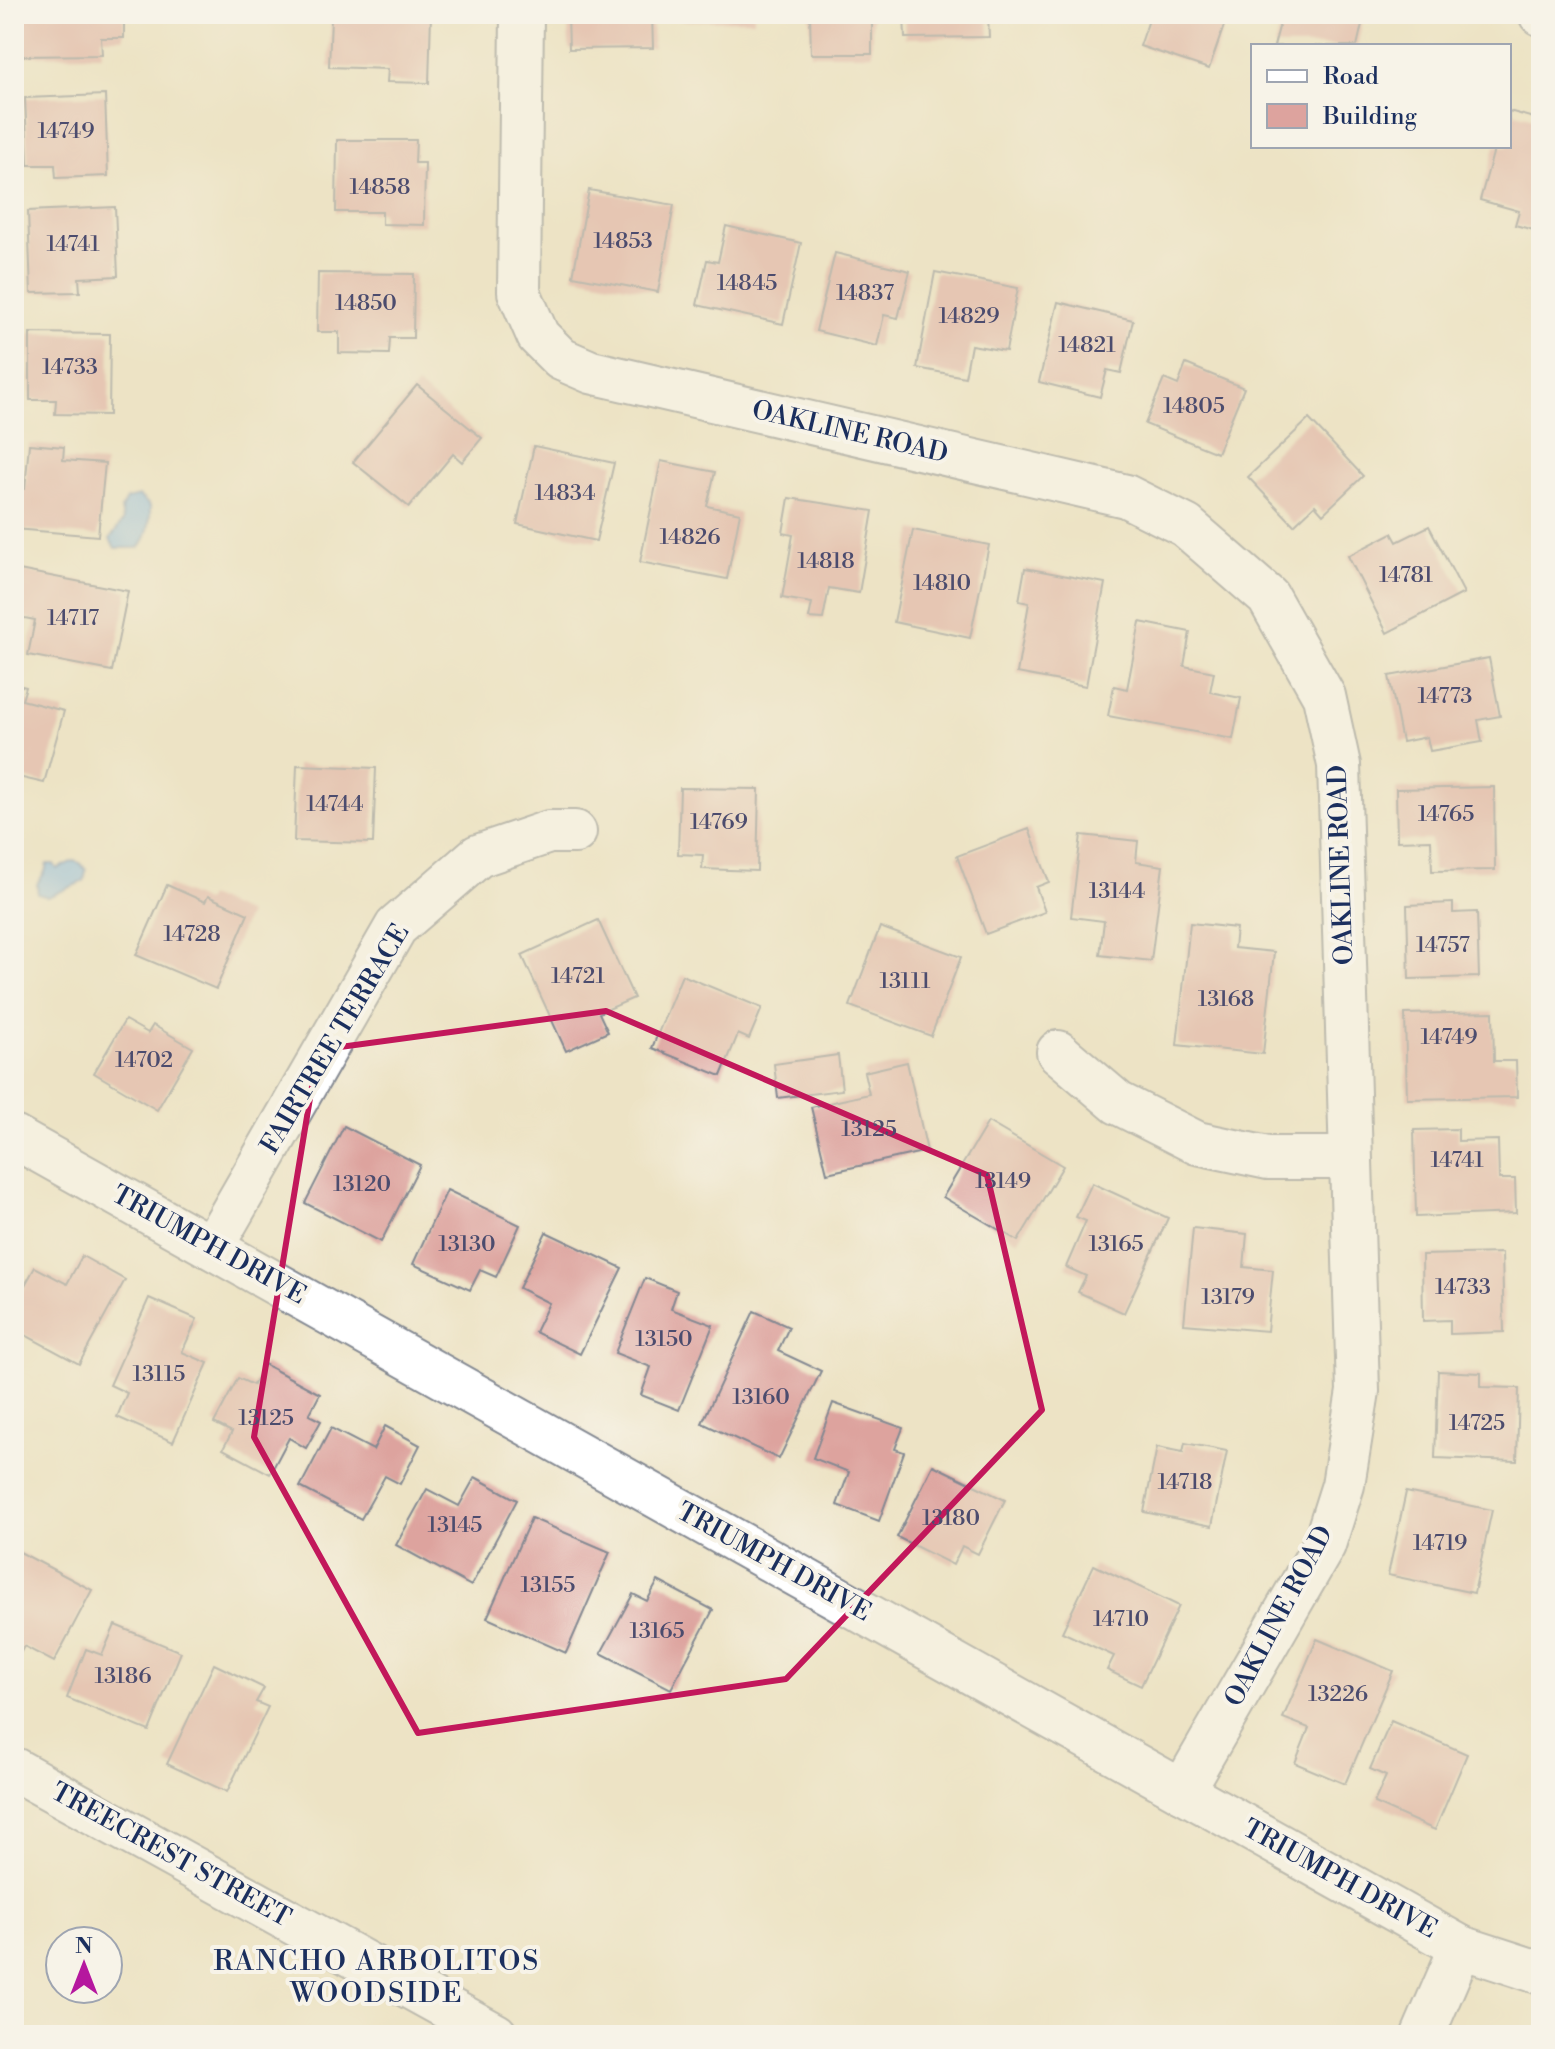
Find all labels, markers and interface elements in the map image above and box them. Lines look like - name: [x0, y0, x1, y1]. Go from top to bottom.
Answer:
- legend: [1251, 44, 1511, 148]
- text: Road: [1323, 62, 1379, 92]
- text: Building: [1322, 102, 1417, 132]
- house number: 14749: [37, 118, 95, 145]
- house number: 14858: [350, 174, 410, 201]
- house number: 14853: [593, 228, 653, 255]
- house number: 14741: [46, 231, 100, 258]
- house number: 14845: [717, 270, 777, 297]
- house number: 14837: [836, 280, 894, 307]
- house number: 14850: [335, 290, 397, 317]
- house number: 14829: [938, 303, 1000, 330]
- house number: 14821: [1058, 332, 1116, 359]
- house number: 14733: [42, 354, 98, 381]
- house number: 14805: [1163, 393, 1225, 420]
- street label: OAKLINE ROAD: [749, 394, 951, 470]
- house number: 14834: [535, 480, 595, 507]
- house number: 14826: [659, 524, 721, 551]
- house number: 14818: [797, 548, 855, 575]
- house number: 14781: [1379, 562, 1434, 589]
- house number: 14810: [913, 570, 971, 597]
- house number: 14717: [47, 605, 99, 632]
- house number: 14773: [1418, 683, 1472, 710]
- street label: OAKLINE ROAD: [1322, 764, 1360, 966]
- house number: 14744: [306, 791, 364, 818]
- house number: 14765: [1418, 801, 1474, 828]
- house number: 14769: [690, 809, 748, 836]
- house number: 13144: [1089, 878, 1145, 905]
- street label: FAIRTREE TERRACE: [254, 918, 416, 1160]
- house number: 14728: [163, 921, 221, 948]
- house number: 14757: [1416, 932, 1470, 959]
- house number: 14721: [551, 963, 605, 990]
- house number: 13111: [880, 968, 931, 995]
- house number: 13168: [1198, 986, 1254, 1013]
- house number: 14749: [1420, 1024, 1478, 1051]
- house number: 14702: [115, 1047, 173, 1074]
- house number: 13125: [841, 1116, 897, 1143]
- house number: 14741: [1430, 1147, 1484, 1174]
- house number: 13149: [975, 1168, 1031, 1195]
- house number: 13120: [333, 1171, 391, 1198]
- street label: TRIUMPH DRIVE: [106, 1178, 312, 1312]
- house number: 13130: [438, 1231, 496, 1258]
- house number: 13165: [1088, 1231, 1144, 1258]
- house number: 14733: [1435, 1274, 1491, 1301]
- house number: 13179: [1201, 1284, 1255, 1311]
- house number: 13150: [635, 1326, 693, 1353]
- house number: 13115: [133, 1361, 185, 1388]
- house number: 13160: [732, 1384, 790, 1411]
- house number: 13125: [238, 1405, 294, 1432]
- house number: 14725: [1449, 1410, 1505, 1437]
- house number: 14718: [1157, 1469, 1213, 1496]
- street label: TRIUMPH DRIVE: [671, 1495, 877, 1629]
- house number: 13180: [922, 1505, 980, 1532]
- house number: 13145: [428, 1512, 482, 1539]
- street label: OAKLINE ROAD: [1218, 1520, 1340, 1712]
- house number: 14719: [1413, 1530, 1467, 1557]
- house number: 13155: [521, 1572, 575, 1599]
- house number: 14710: [1093, 1606, 1149, 1633]
- house number: 13165: [629, 1618, 685, 1645]
- house number: 13186: [95, 1663, 151, 1690]
- house number: 13226: [1308, 1681, 1368, 1708]
- street label: TREECREST STREET: [46, 1776, 296, 1934]
- street label: TRIUMPH DRIVE: [1237, 1812, 1443, 1946]
- north arrow: [44, 1925, 124, 2005]
- text: N: [75, 1933, 93, 1960]
- district label: RANCHO ARBOLITOS WOODSIDE: [214, 1944, 540, 2011]

